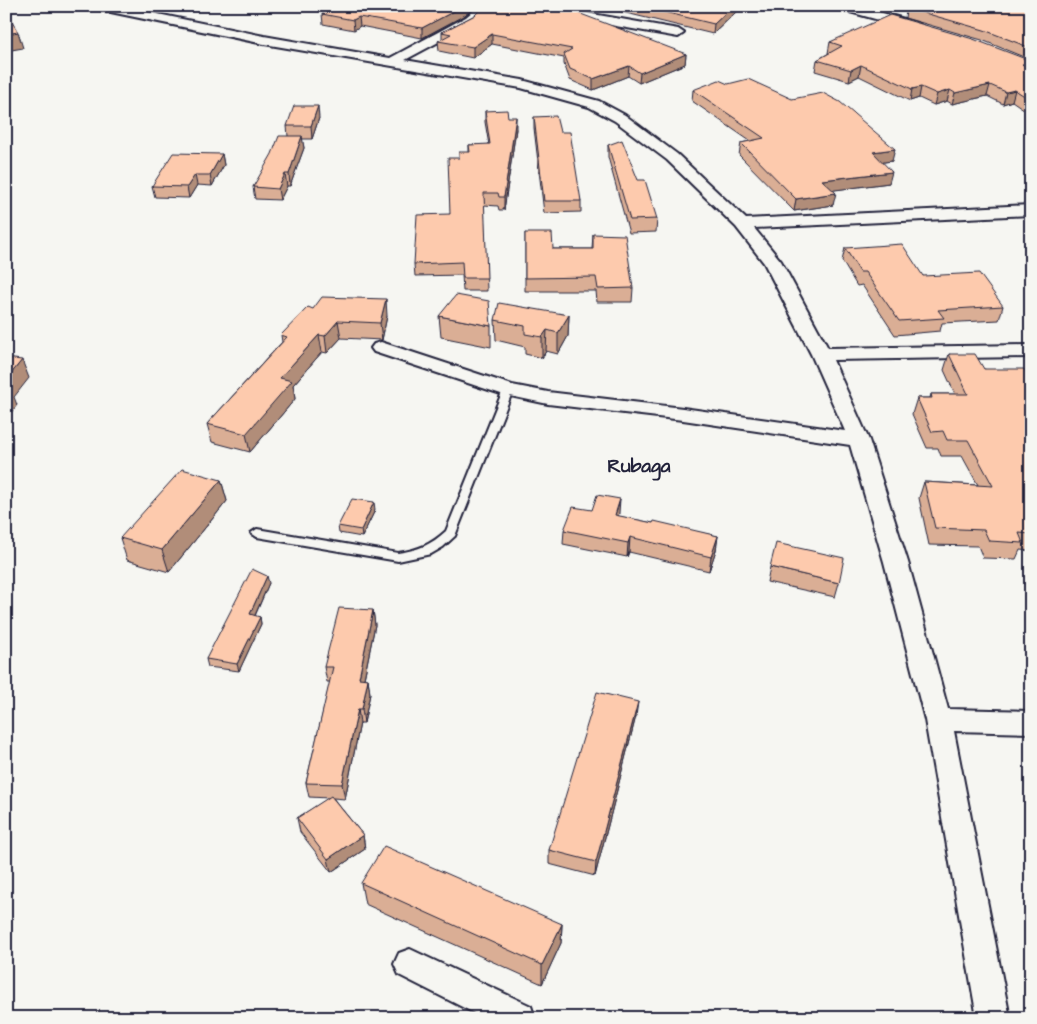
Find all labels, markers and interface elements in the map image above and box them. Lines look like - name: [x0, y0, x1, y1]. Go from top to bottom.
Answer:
- district label: Rubaga: [608, 453, 671, 481]

